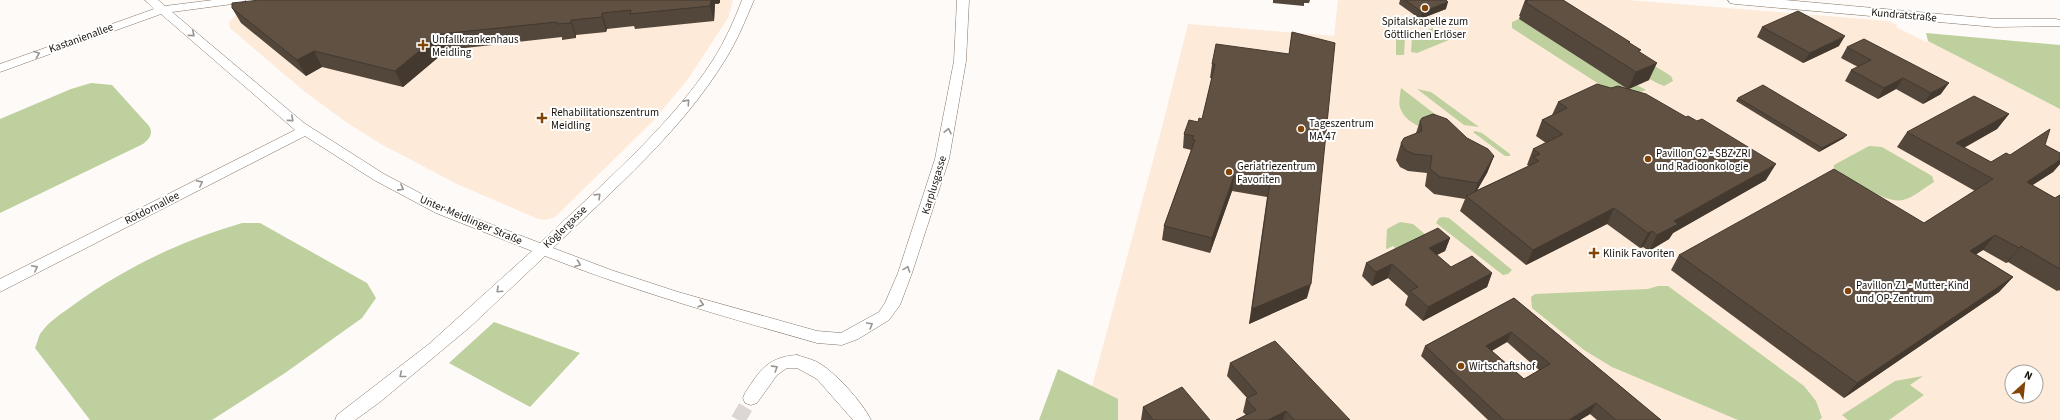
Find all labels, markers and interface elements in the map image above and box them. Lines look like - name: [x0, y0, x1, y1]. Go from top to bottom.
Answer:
- marker: Spitalskapelle zum Göttlichen Erlöser: [1420, 3, 1430, 13]
- street label: Kundratstraße: [1871, 5, 1938, 25]
- place label: Spitalskapelle zum Göttlichen Erlöser: [1382, 14, 1468, 42]
- street label: Kastanienallee: [47, 19, 116, 57]
- one-way arrow: [187, 30, 195, 37]
- place label: Unfallkrankenhaus Meidling: [432, 32, 519, 60]
- marker: Unfallkrankenhaus Meidling: [417, 39, 429, 51]
- one-way arrow: [33, 51, 40, 59]
- one-way arrow: [683, 99, 690, 107]
- place label: Rehabilitationszentrum Meidling: [551, 105, 659, 133]
- marker: Rehabilitationszentrum Meidling: [536, 112, 548, 124]
- one-way arrow: [286, 114, 294, 121]
- place label: Tageszentrum MA 47: [1309, 116, 1374, 144]
- marker: Tageszentrum MA 47: [1296, 124, 1306, 134]
- one-way arrow: [944, 128, 952, 134]
- place label: Pavillon G2 - SBZ ZRI und Radioonkologie: [1656, 146, 1751, 174]
- street label: Karplusgasse: [918, 153, 950, 216]
- marker: Pavillon G2 - SBZ ZRI und Radioonkologie: [1643, 154, 1653, 164]
- place label: Geriatriezentrum Favoriten: [1237, 159, 1316, 187]
- marker: Geriatriezentrum Favoriten: [1224, 167, 1234, 177]
- one-way arrow: [196, 180, 203, 188]
- one-way arrow: [396, 183, 404, 191]
- street label: Rotdornallee: [122, 188, 182, 228]
- street label: Unter-Meidlinger Straße: [417, 192, 525, 249]
- one-way arrow: [593, 193, 601, 201]
- street label: Köglergasse: [540, 202, 591, 252]
- place label: Klinik Favoriten: [1603, 246, 1674, 261]
- marker: Klinik Favoriten: [1588, 247, 1600, 259]
- one-way arrow: [574, 259, 581, 267]
- one-way arrow: [30, 266, 38, 273]
- one-way arrow: [902, 266, 910, 273]
- place label: Pavillon Z1 - Mutter-Kind und OP-Zentrum: [1856, 278, 1969, 306]
- one-way arrow: [496, 285, 504, 293]
- marker: Pavillon Z1 - Mutter-Kind und OP-Zentrum: [1843, 286, 1853, 296]
- one-way arrow: [698, 299, 705, 308]
- one-way arrow: [866, 323, 873, 330]
- place label: Wirtschaftshof: [1469, 359, 1536, 374]
- marker: Wirtschaftshof: [1456, 361, 1466, 371]
- north arrow: [2004, 364, 2044, 404]
- one-way arrow: [771, 365, 778, 373]
- text: N: [2022, 367, 2035, 384]
- one-way arrow: [399, 371, 406, 378]

